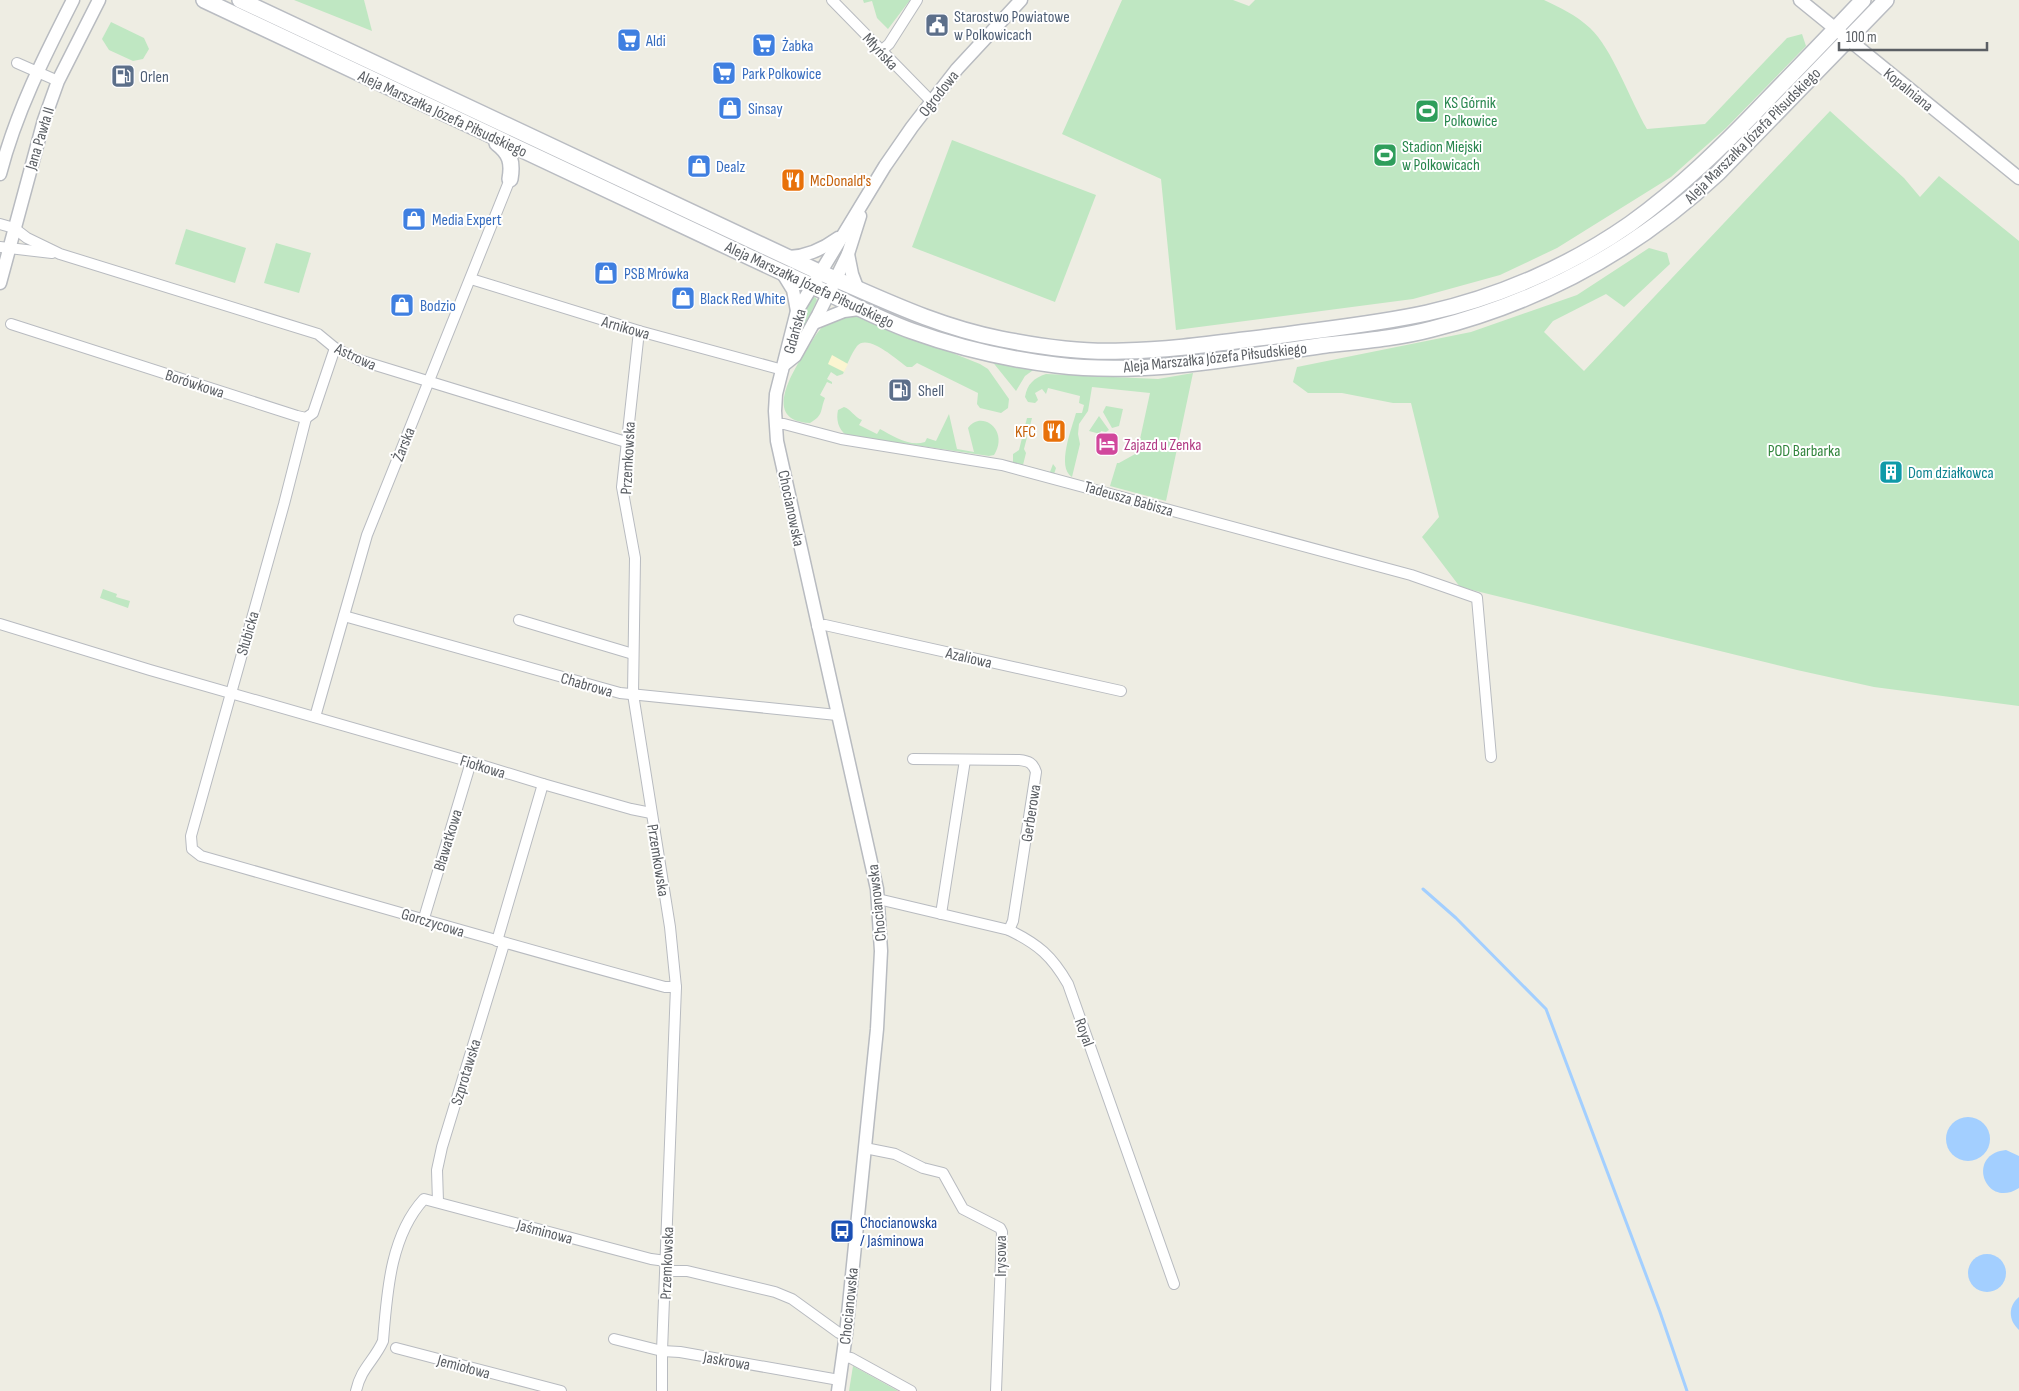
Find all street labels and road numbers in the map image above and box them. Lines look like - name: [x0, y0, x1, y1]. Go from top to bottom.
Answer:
- street label: Młyńska: [858, 30, 902, 75]
- street label: Aleja Marszałka Józefa Piłsudskiego: [1680, 64, 1825, 209]
- street label: Kopalniana: [1879, 64, 1937, 116]
- street label: Aleja Marszałka Józefa Piłsudskiego: [354, 66, 530, 162]
- street label: Ogrodowa: [915, 67, 963, 121]
- street label: Jana Pawła II: [22, 105, 59, 173]
- street label: Aleja Marszałka Józefa Piłsudskiego: [721, 237, 897, 333]
- street label: Gdańska: [780, 307, 811, 356]
- street label: Arnikowa: [598, 312, 652, 344]
- street label: Astrowa: [331, 339, 379, 375]
- street label: Aleja Marszałka Józefa Piłsudskiego: [1122, 339, 1308, 378]
- street label: Borówkowa: [163, 366, 226, 403]
- street label: Przemkowska: [617, 421, 640, 495]
- street label: Żarska: [389, 425, 420, 464]
- street label: Chocianowska: [773, 469, 808, 548]
- street label: Tadeusza Babisza: [1082, 478, 1175, 521]
- street label: Słubicka: [233, 609, 264, 658]
- street label: Azaliowa: [943, 644, 994, 673]
- street label: Chabrowa: [558, 669, 615, 702]
- street label: Fiołkowa: [458, 752, 507, 783]
- street label: Gerberowa: [1018, 783, 1045, 843]
- street label: Bławatkowa: [430, 807, 467, 874]
- street label: Przemkowska: [642, 823, 673, 898]
- street label: Chocianowska: [864, 863, 891, 942]
- street label: Gorczycowa: [399, 905, 466, 942]
- street label: Royal: [1070, 1016, 1097, 1049]
- street label: Szprotawska: [447, 1037, 485, 1108]
- street label: Jaśminowa: [514, 1216, 575, 1249]
- street label: Przemkowska: [657, 1226, 678, 1300]
- street label: Irysowa: [992, 1235, 1011, 1277]
- street label: Chocianowska: [836, 1267, 863, 1346]
- street label: Jaskrowa: [701, 1348, 752, 1375]
- street label: Jemiołowa: [434, 1351, 492, 1384]

